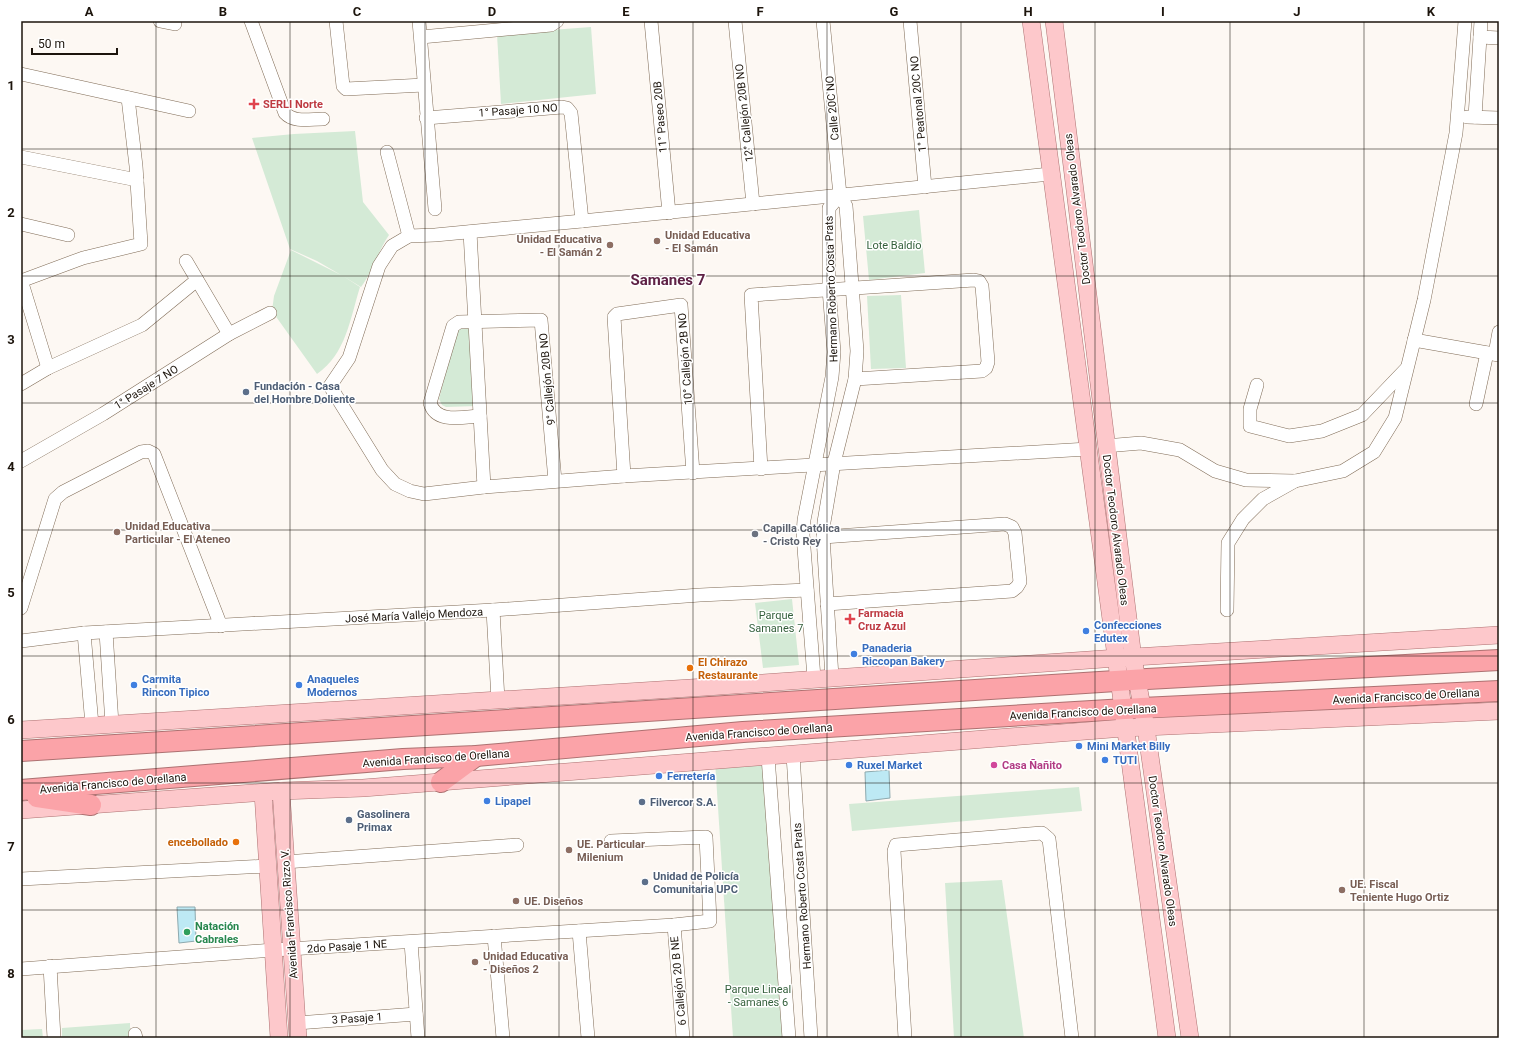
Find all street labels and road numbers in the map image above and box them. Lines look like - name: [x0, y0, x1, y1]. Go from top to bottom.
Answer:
- street label: 1° Peatonal 20C NO: [908, 55, 929, 153]
- street label: 12° Callejón 20B NO: [733, 63, 756, 163]
- street label: Calle 20C NO: [823, 75, 842, 141]
- street label: 11° Paseo 20B: [651, 80, 670, 153]
- street label: 1° Pasaje 10 NO: [478, 101, 558, 120]
- street label: Doctor Teodoro Alvarado Oleas: [1062, 132, 1093, 285]
- street label: Hermano Roberto Costa Prats: [822, 215, 841, 363]
- street label: 10° Callejón 2B NO: [676, 312, 695, 406]
- street label: 9° Callejón 20B NO: [537, 332, 558, 426]
- street label: 1° Pasaje 7 NO: [112, 363, 181, 412]
- street label: Doctor Teodoro Alvarado Oleas: [1100, 454, 1131, 607]
- street label: José María Vallejo Mendoza: [345, 605, 483, 626]
- street label: Avenida Francisco de Orellana: [1332, 686, 1480, 707]
- street label: Avenida Francisco de Orellana: [1009, 702, 1157, 723]
- street label: Avenida Francisco de Orellana: [685, 721, 833, 744]
- street label: Avenida Francisco de Orellana: [362, 747, 510, 770]
- street label: Avenida Francisco de Orellana: [39, 771, 187, 796]
- street label: Doctor Teodoro Alvarado Oleas: [1145, 775, 1180, 928]
- street label: Hermano Roberto Costa Prats: [791, 822, 814, 970]
- street label: Avenida Francisco Rizzo V.: [278, 849, 301, 979]
- street label: 6 Callejón 20 B NE: [668, 936, 689, 1026]
- street label: 2do Pasaje 1 NE: [307, 937, 387, 956]
- street label: 3 Pasaje 1: [331, 1010, 383, 1027]

